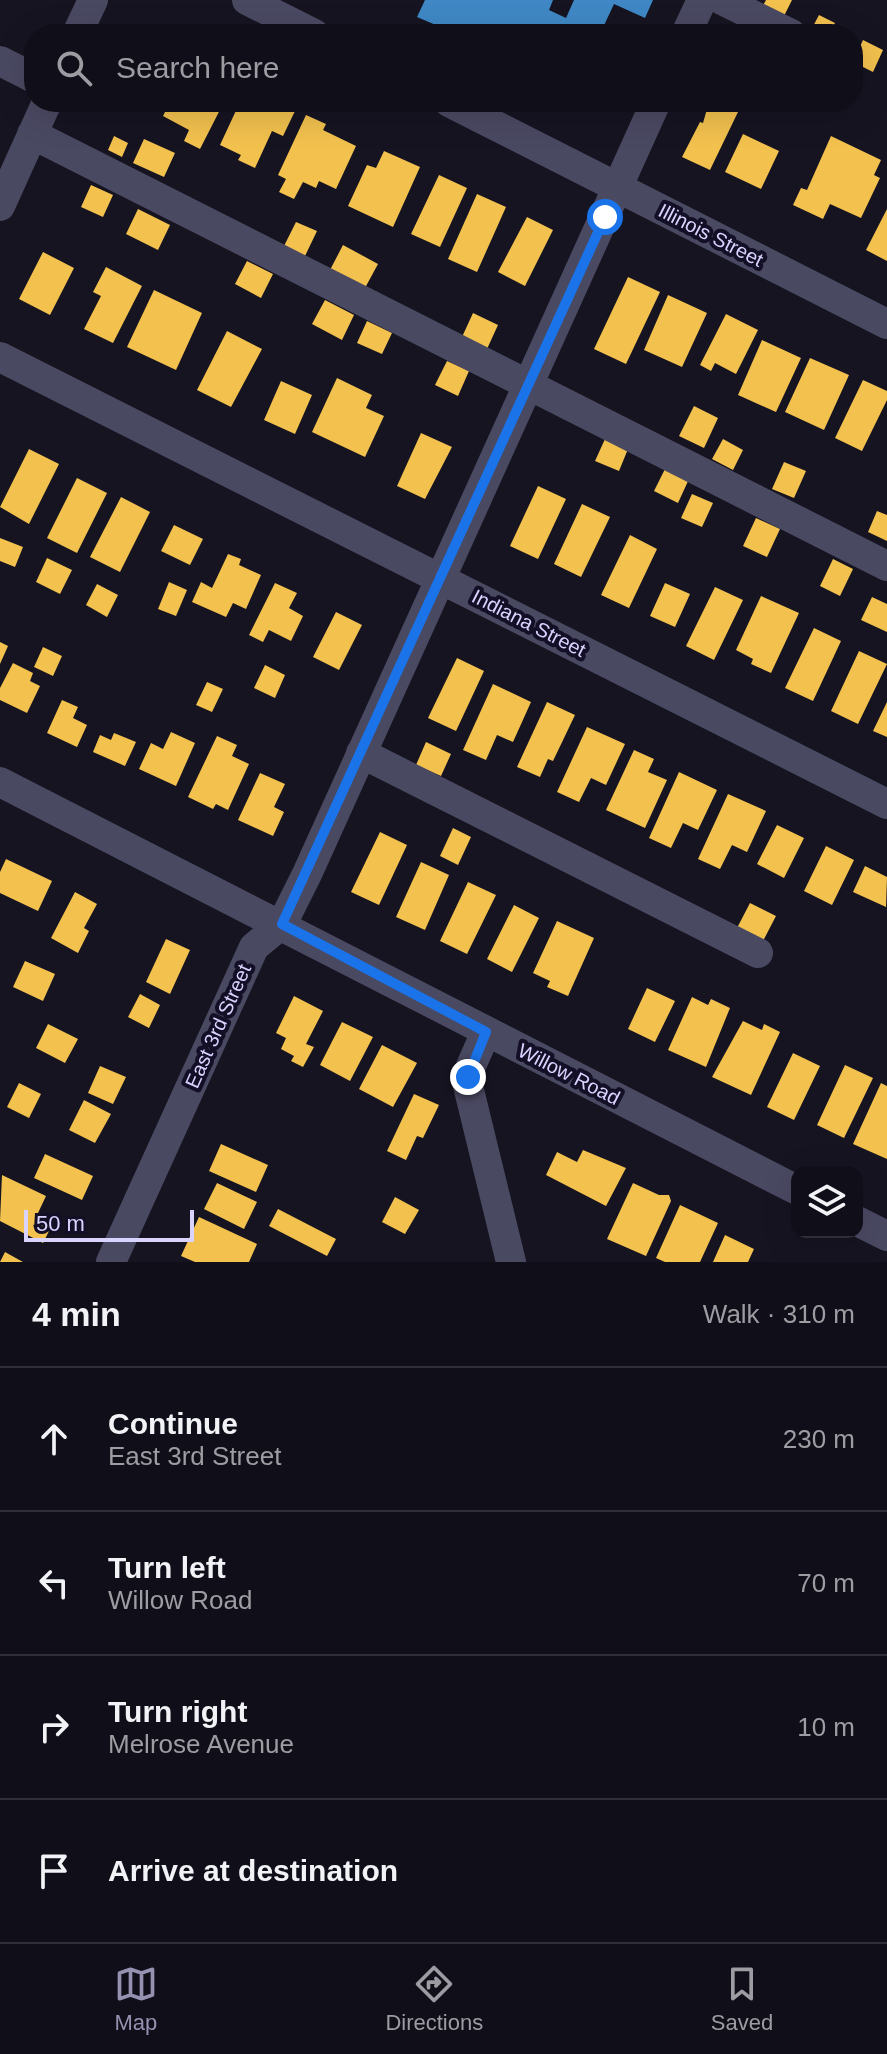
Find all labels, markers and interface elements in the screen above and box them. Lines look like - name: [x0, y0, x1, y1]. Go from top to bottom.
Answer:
- search box: [24, 24, 863, 112]
- icon: search: [52, 46, 96, 90]
- text: Search here: [116, 51, 279, 84]
- route start: [587, 199, 623, 235]
- street label: Illinois Street: [655, 199, 767, 271]
- street label: Indiana Street: [469, 585, 590, 661]
- street label: East 3rd Street: [181, 960, 255, 1091]
- street label: Willow Road: [514, 1039, 624, 1109]
- route end: [450, 1059, 486, 1095]
- map controls: [791, 1166, 863, 1238]
- button: layers: [791, 1166, 863, 1238]
- scale bar: [24, 1206, 194, 1242]
- text: 50 m: [36, 1211, 85, 1236]
- text: 4 min: [32, 1295, 121, 1333]
- text: Walk · 310 m: [703, 1299, 855, 1329]
- text: Continue: [108, 1407, 238, 1440]
- icon: ahead: [32, 1417, 76, 1461]
- text: 230 m: [783, 1424, 855, 1454]
- text: East 3rd Street: [108, 1441, 281, 1471]
- text: Turn left: [108, 1551, 226, 1584]
- icon: left: [32, 1561, 76, 1605]
- text: 70 m: [797, 1568, 855, 1598]
- text: Willow Road: [108, 1585, 253, 1615]
- text: Turn right: [108, 1695, 247, 1728]
- icon: right: [32, 1705, 76, 1749]
- text: 10 m: [797, 1712, 855, 1742]
- text: Melrose Avenue: [108, 1729, 294, 1759]
- icon: arrive: [32, 1849, 76, 1893]
- text: Arrive at destination: [108, 1854, 398, 1887]
- tab: Map: [114, 1962, 158, 2036]
- tab: Directions: [385, 1962, 483, 2036]
- tab: Saved: [711, 1962, 773, 2036]

